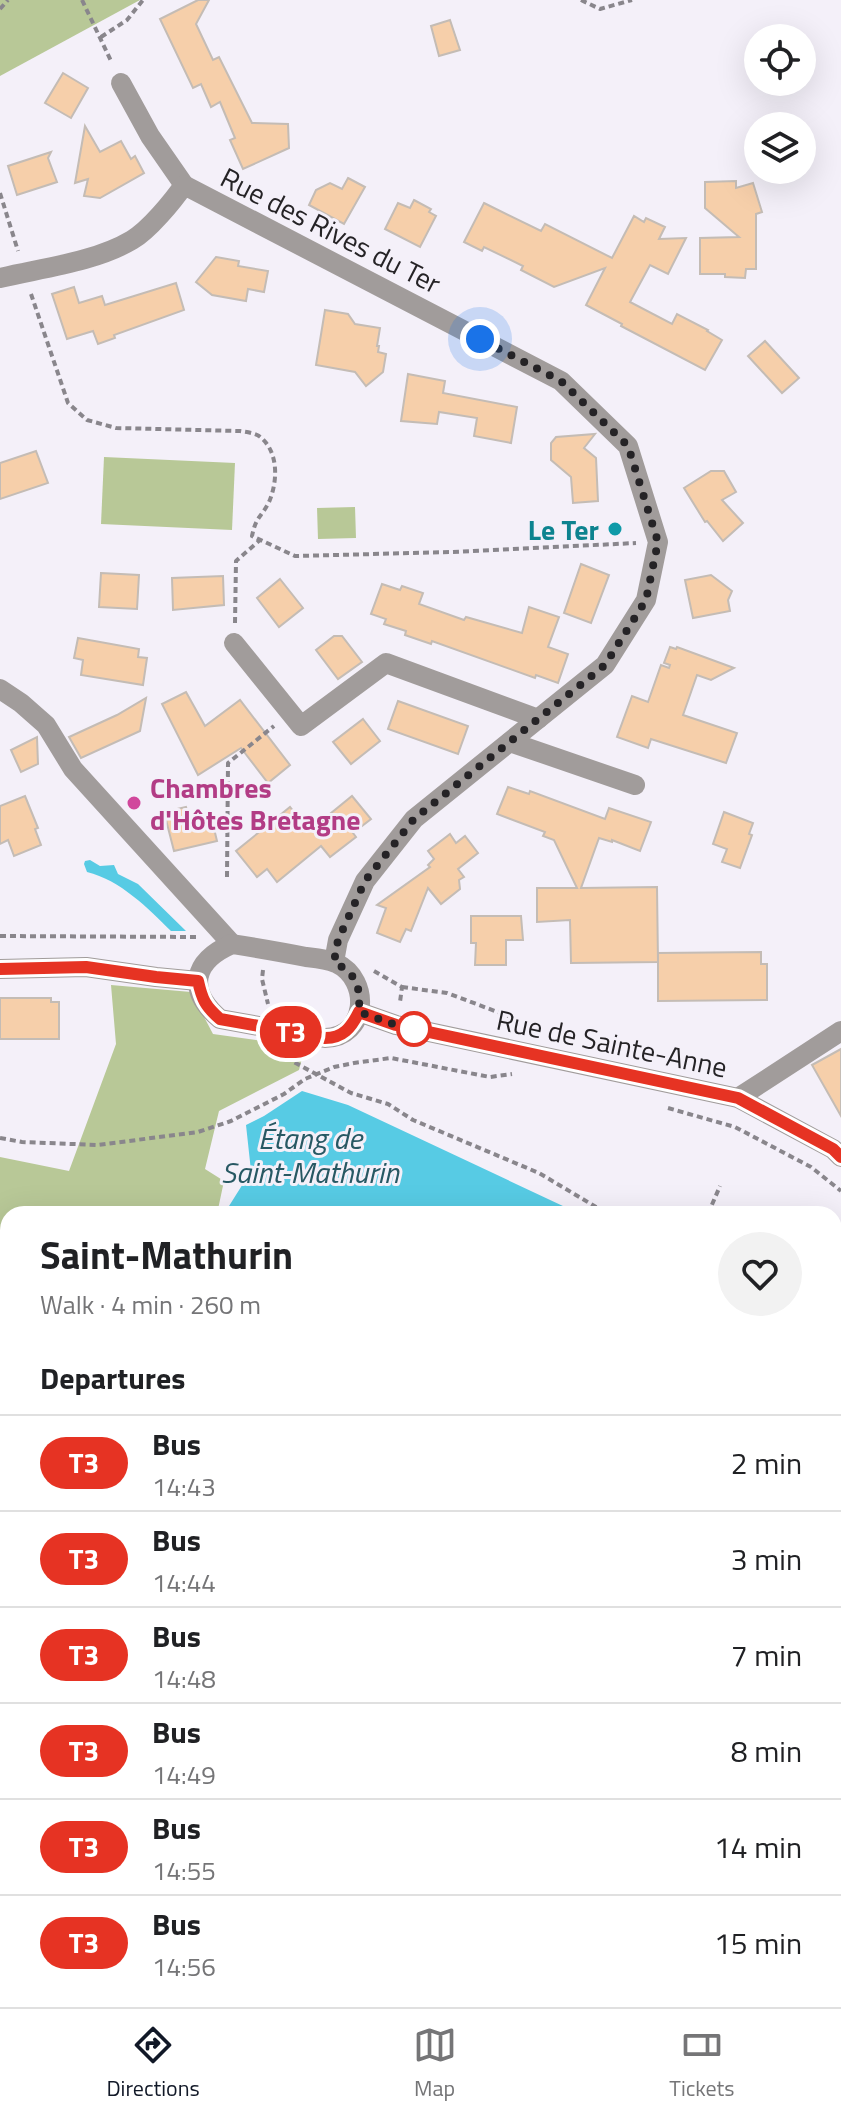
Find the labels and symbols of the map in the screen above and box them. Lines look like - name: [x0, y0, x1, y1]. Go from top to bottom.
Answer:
- street label: Rue des Rives du Ter: [213, 156, 449, 304]
- your location: [460, 319, 500, 359]
- place label: Le Ter: [528, 508, 599, 551]
- marker: Le Ter: [606, 520, 624, 538]
- place label: Chambres d'Hôtes Bretagne: [150, 766, 361, 841]
- marker: Chambres d'Hôtes Bretagne: [125, 794, 143, 812]
- street label: Rue de Sainte-Anne: [493, 998, 731, 1088]
- line badge: T3: [255, 1006, 327, 1058]
- unlabelled marker: [397, 1012, 431, 1046]
- water label: Étang de Saint-Mathurin: [221, 1115, 400, 1195]

